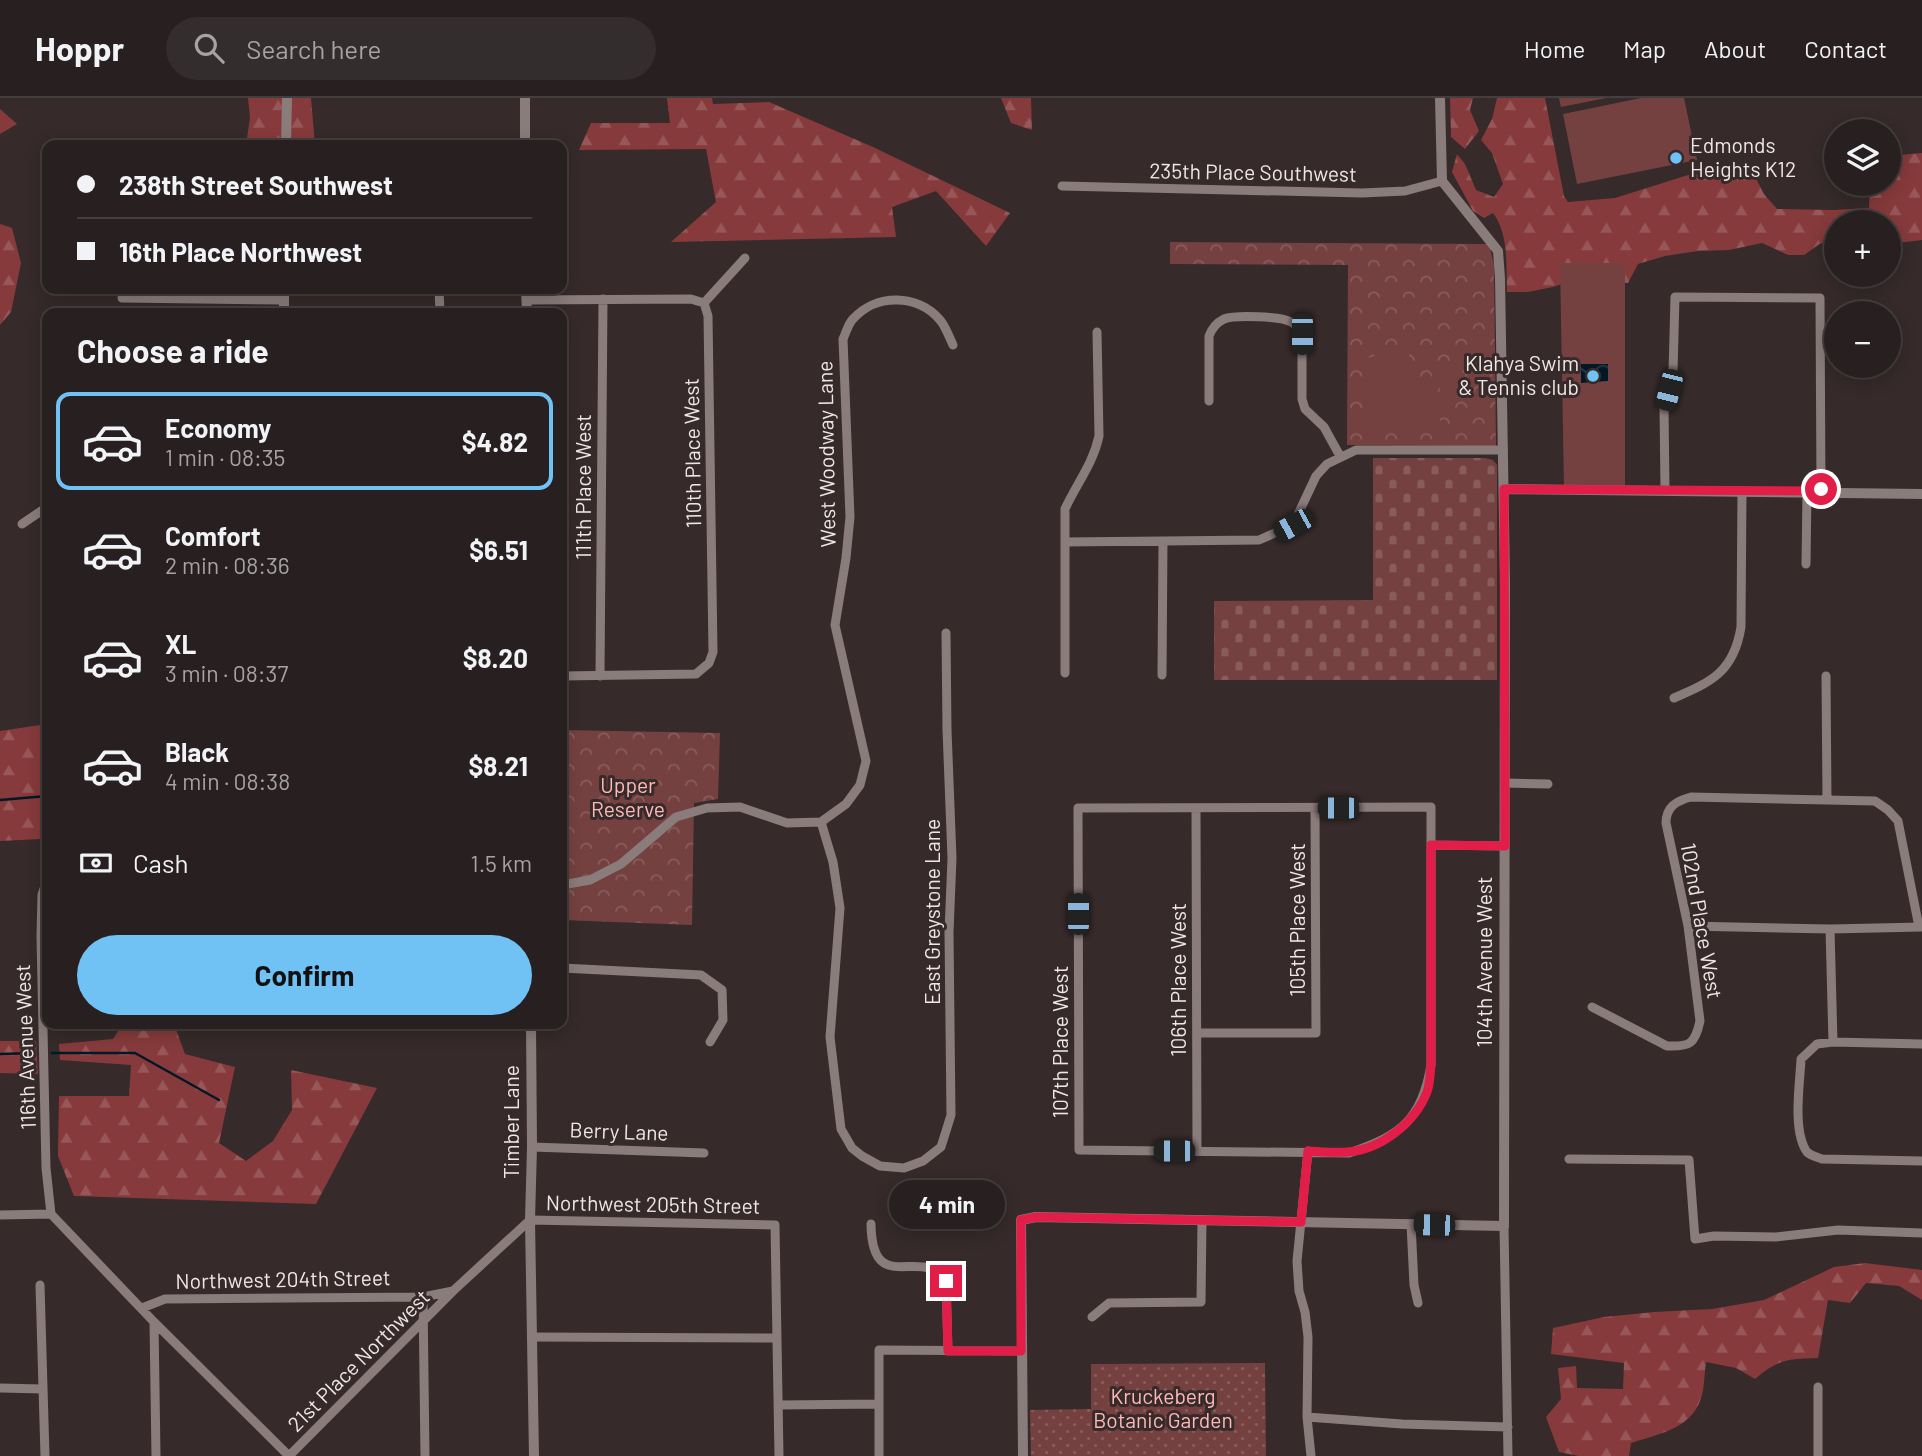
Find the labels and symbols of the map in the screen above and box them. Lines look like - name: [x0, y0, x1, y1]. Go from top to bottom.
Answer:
- place label: Edmonds Heights K12: [1690, 132, 1796, 181]
- marker: Edmonds Heights K12: [1668, 150, 1684, 166]
- street label: 235th Place Southwest: [1149, 157, 1357, 186]
- car: [1292, 313, 1313, 355]
- place label: Klahya Swim & Tennis club: [1459, 350, 1579, 399]
- street label: West Woodway Lane: [811, 361, 840, 547]
- car: [1654, 367, 1685, 413]
- marker: Klahya Swim & Tennis club: [1585, 368, 1601, 384]
- street label: 110th Place West: [678, 378, 705, 528]
- street label: 111th Place West: [570, 414, 595, 560]
- route start: [1805, 473, 1837, 505]
- car: [1270, 506, 1317, 544]
- park label: Upper Reserve: [591, 772, 665, 821]
- car: [1318, 798, 1360, 819]
- street label: East Greystone Lane: [919, 819, 944, 1005]
- street label: 102nd Place West: [1676, 841, 1728, 1001]
- street label: 105th Place West: [1284, 843, 1309, 997]
- street label: 104th Avenue West: [1471, 876, 1496, 1048]
- car: [1068, 893, 1089, 935]
- street label: 106th Place West: [1165, 903, 1190, 1057]
- street label: 116th Avenue West: [9, 964, 40, 1130]
- street label: 107th Place West: [1047, 966, 1072, 1118]
- street label: Timber Lane: [498, 1065, 523, 1179]
- street label: Berry Lane: [569, 1116, 669, 1145]
- car: [1154, 1141, 1196, 1162]
- callout: 4 min: [888, 1180, 1004, 1228]
- street label: Northwest 205th Street: [546, 1189, 760, 1218]
- car: [1413, 1214, 1456, 1236]
- street label: Northwest 204th Street: [175, 1264, 391, 1293]
- route end: [930, 1265, 962, 1297]
- street label: 21st Place Northwest: [282, 1284, 434, 1436]
- park label: Kruckeberg Botanic Garden: [1093, 1383, 1233, 1432]

